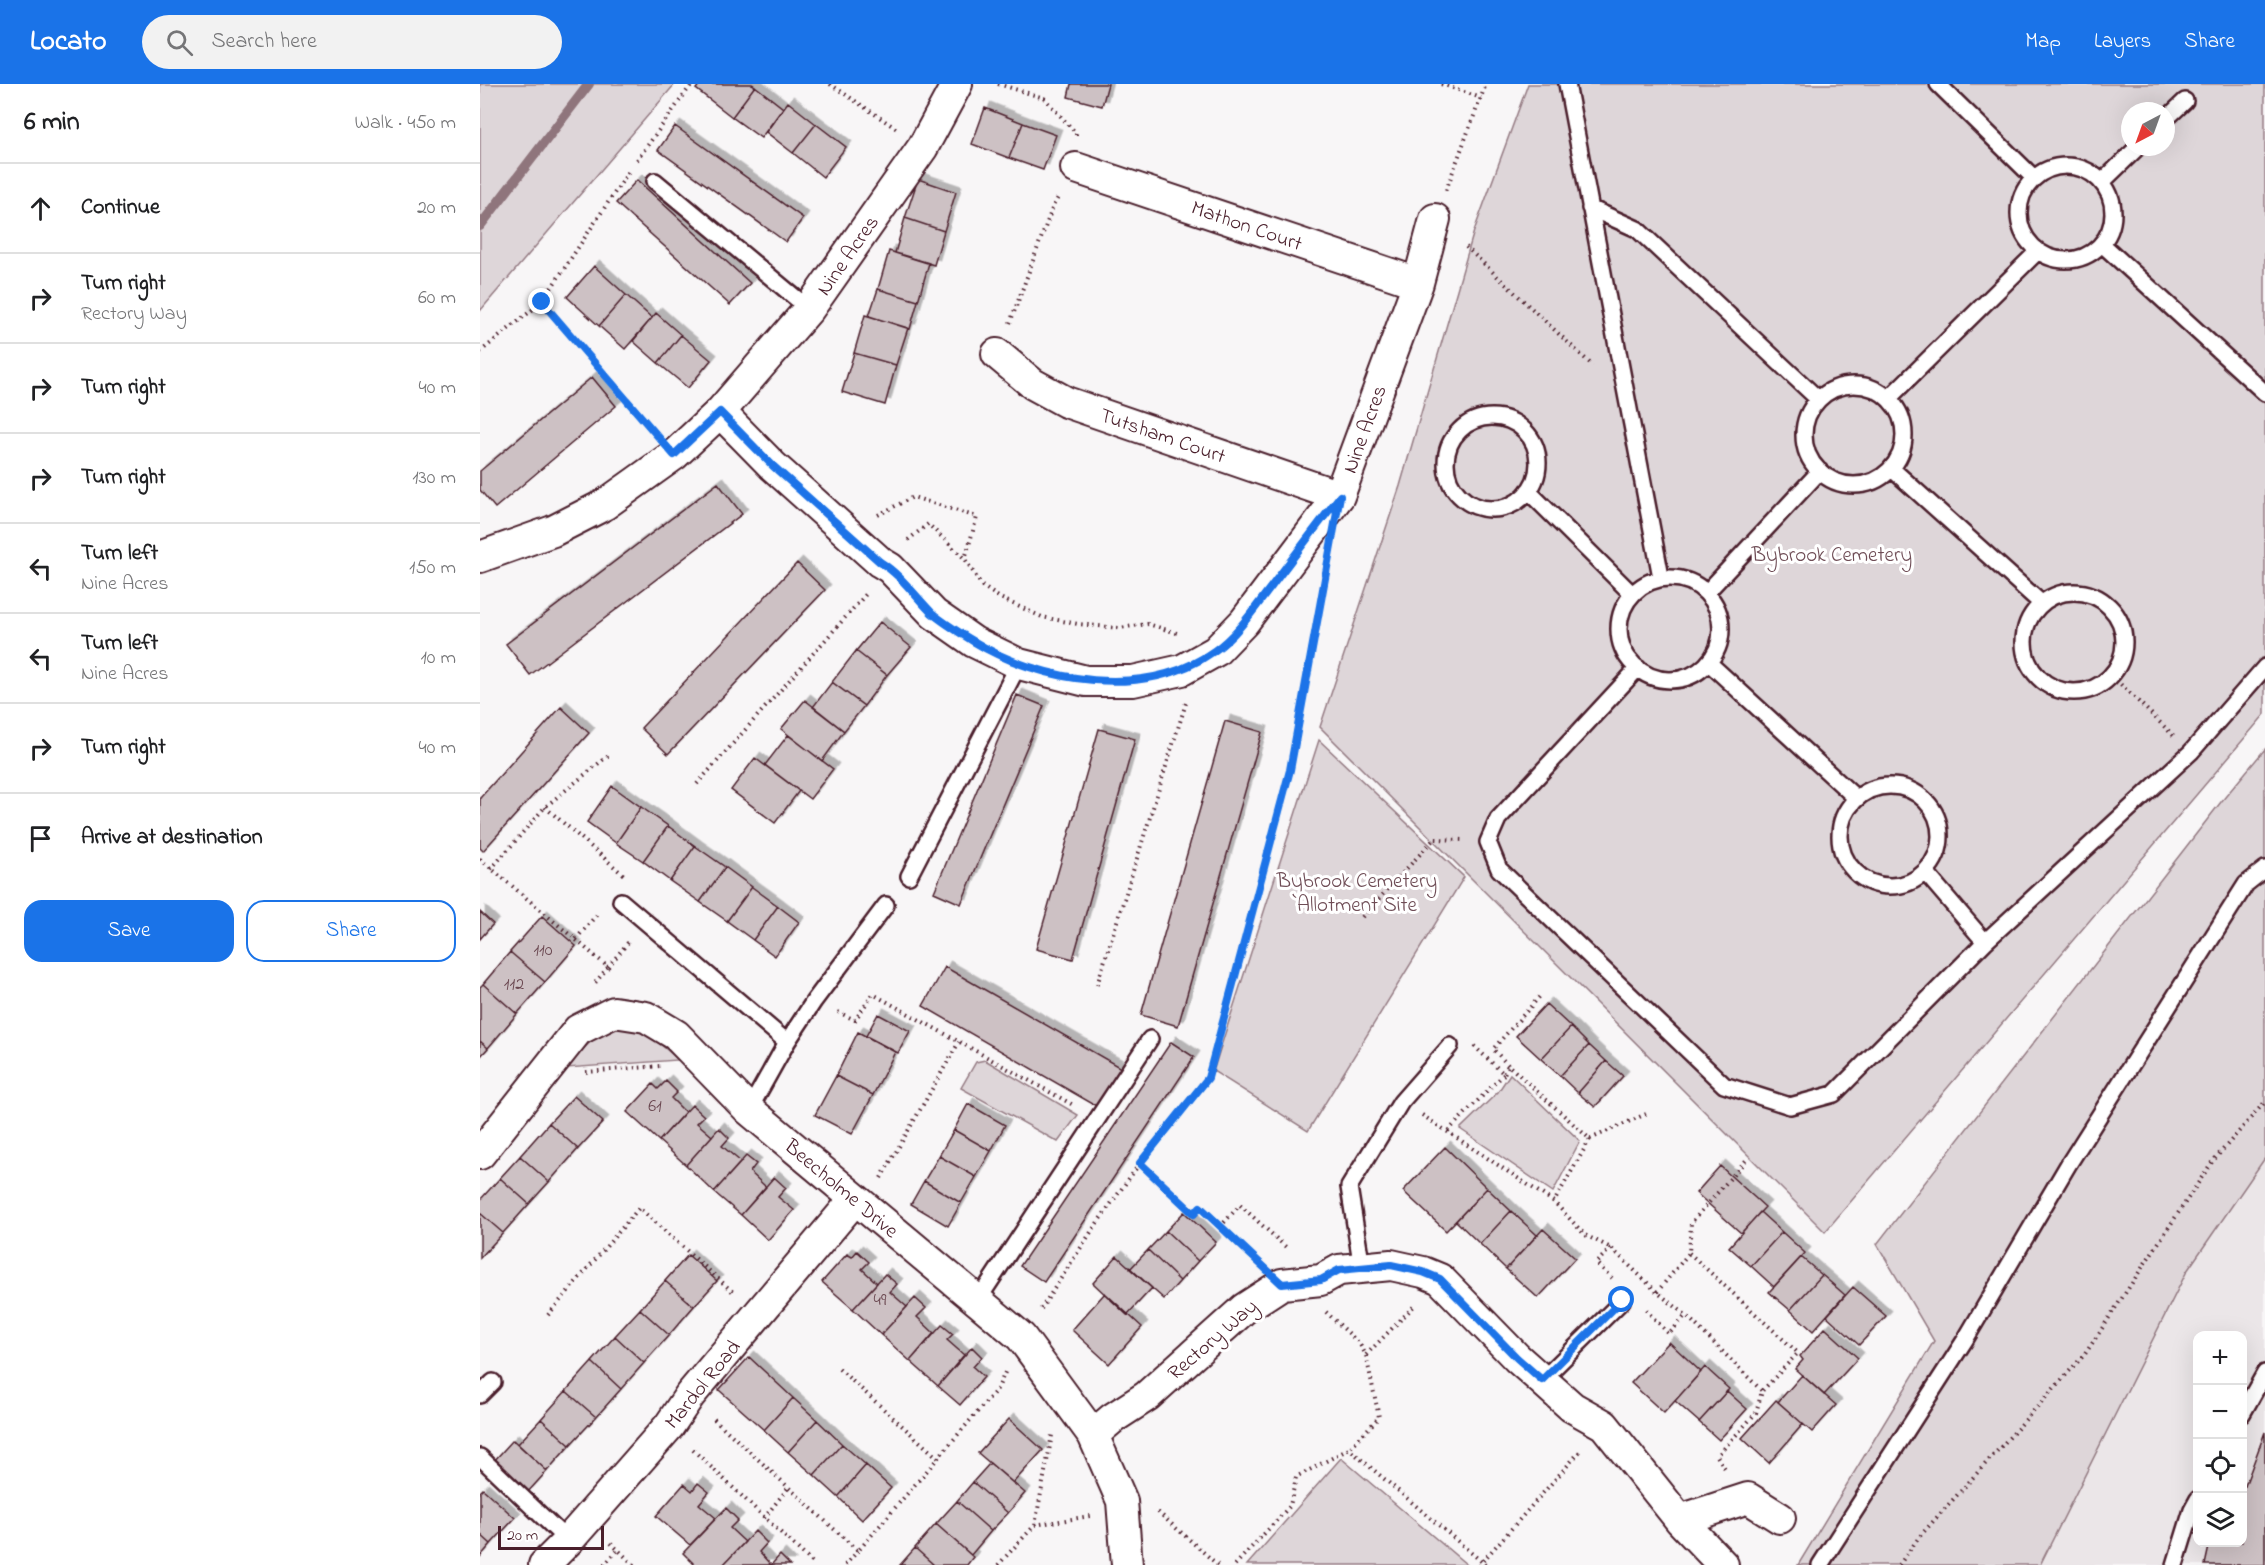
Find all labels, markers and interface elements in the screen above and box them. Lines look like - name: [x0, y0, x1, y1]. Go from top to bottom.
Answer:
- search box: [142, 15, 562, 69]
- text: Locato: [30, 22, 106, 63]
- icon: search: [163, 26, 196, 59]
- text: Search here: [211, 26, 317, 58]
- text: Map: [2025, 27, 2061, 57]
- text: Layers: [2094, 27, 2151, 57]
- text: Share: [2184, 27, 2235, 57]
- north arrow: [2121, 102, 2175, 156]
- text: 6 min: [24, 104, 80, 142]
- text: Walk · 450 m: [354, 109, 456, 138]
- icon: ahead: [24, 192, 57, 225]
- text: Continue: [81, 192, 160, 224]
- text: 20 m: [417, 194, 456, 223]
- street label: Mathon Court: [1187, 194, 1306, 260]
- street label: Nine Acres: [810, 210, 887, 302]
- text: Turn right: [81, 268, 166, 300]
- icon: right: [24, 282, 57, 315]
- text: 60 m: [418, 284, 456, 313]
- route end: [528, 288, 554, 314]
- text: Rectory Way: [81, 300, 187, 329]
- icon: right: [24, 372, 57, 405]
- text: Turn right: [81, 372, 166, 404]
- text: 40 m: [419, 374, 456, 403]
- street label: Nine Acres: [1336, 381, 1396, 478]
- street label: Tutsham Court: [1095, 401, 1229, 472]
- icon: right: [24, 462, 57, 495]
- text: Turn right: [81, 462, 166, 494]
- text: 130 m: [412, 464, 456, 493]
- text: Turn left: [81, 538, 158, 570]
- park label: Bybrook Cemetery: [1751, 541, 1912, 573]
- icon: left: [24, 552, 57, 585]
- text: 150 m: [409, 554, 456, 583]
- text: Nine Acres: [81, 570, 168, 599]
- text: Turn left: [81, 628, 158, 660]
- icon: left: [24, 642, 57, 675]
- text: 10 m: [420, 644, 456, 673]
- text: Nine Acres: [81, 660, 168, 689]
- icon: right: [24, 732, 57, 765]
- text: Turn right: [81, 732, 166, 764]
- text: 40 m: [419, 734, 456, 763]
- icon: arrive: [24, 822, 57, 855]
- text: Arrive at destination: [81, 822, 263, 854]
- park label: Bybrook Cemetery Allotment Site: [1276, 867, 1437, 921]
- button: Save: [24, 900, 234, 962]
- button: Share: [246, 900, 456, 962]
- house number: 110: [533, 938, 553, 964]
- house number: 112: [504, 972, 524, 998]
- house number: 61: [648, 1094, 662, 1120]
- street label: Beecholme Drive: [776, 1132, 905, 1247]
- route start: [1608, 1286, 1634, 1312]
- house number: 49: [874, 1288, 887, 1314]
- street label: Rectory Way: [1162, 1293, 1266, 1390]
- map controls: [2193, 1331, 2247, 1547]
- button: +: [2193, 1331, 2247, 1385]
- street label: Mardol Road: [658, 1334, 749, 1436]
- button: −: [2193, 1385, 2247, 1439]
- button: locate: [2193, 1439, 2247, 1493]
- button: layers: [2193, 1493, 2247, 1547]
- scale bar: [498, 1523, 604, 1550]
- text: 20 m: [507, 1524, 538, 1548]

